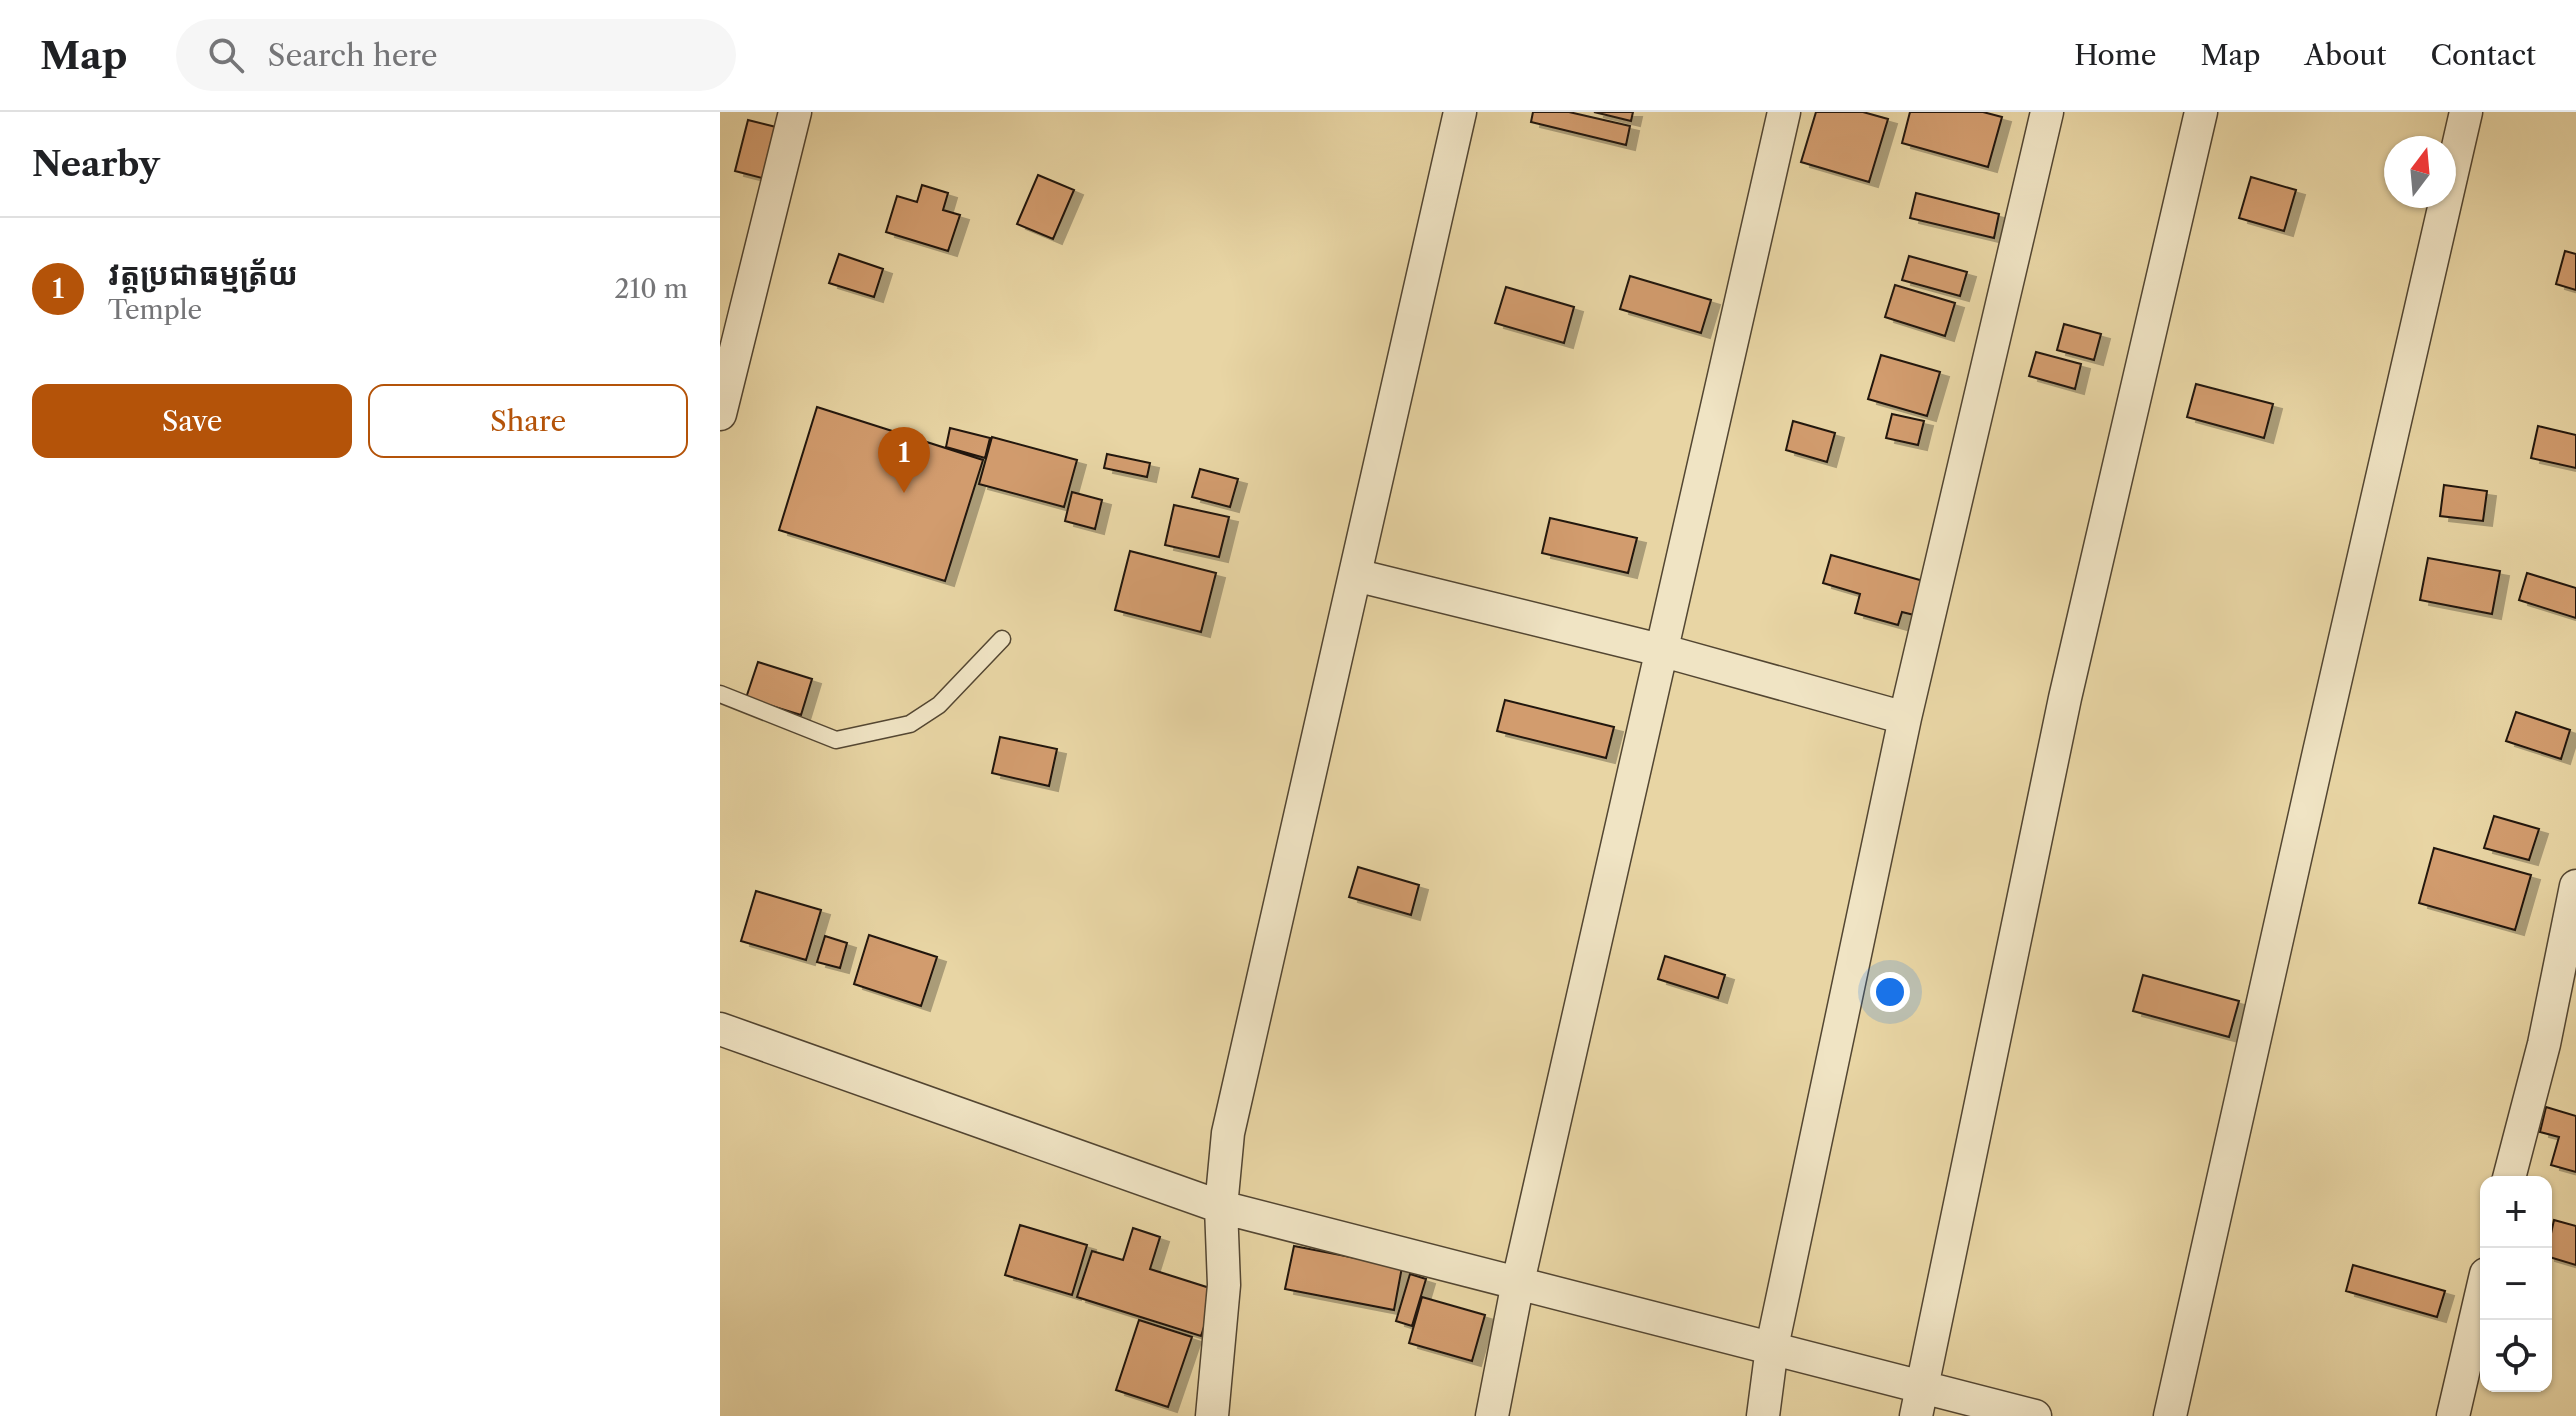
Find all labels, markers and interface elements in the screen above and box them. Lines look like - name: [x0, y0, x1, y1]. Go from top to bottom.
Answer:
- search box: [176, 19, 736, 91]
- text: Map: [40, 32, 128, 79]
- icon: search: [204, 33, 248, 77]
- text: Search here: [268, 37, 438, 74]
- text: Home: [2074, 38, 2156, 72]
- text: Map: [2200, 38, 2260, 72]
- text: About: [2304, 38, 2386, 72]
- text: Contact: [2430, 38, 2536, 72]
- north arrow: [2384, 136, 2456, 208]
- text: Nearby: [32, 143, 160, 185]
- text: វត្តប្រជាធម្មត្រ័យ: [108, 256, 298, 293]
- text: 1: [52, 273, 64, 305]
- text: 210 m: [615, 273, 688, 305]
- text: Temple: [108, 294, 202, 326]
- button: Save: [32, 384, 352, 458]
- button: Share: [368, 384, 688, 458]
- pin: 1: [878, 427, 930, 493]
- your location: [1870, 972, 1910, 1012]
- map controls: [2480, 1176, 2552, 1392]
- button: +: [2480, 1176, 2552, 1248]
- button: −: [2480, 1248, 2552, 1320]
- button: locate: [2480, 1320, 2552, 1392]

